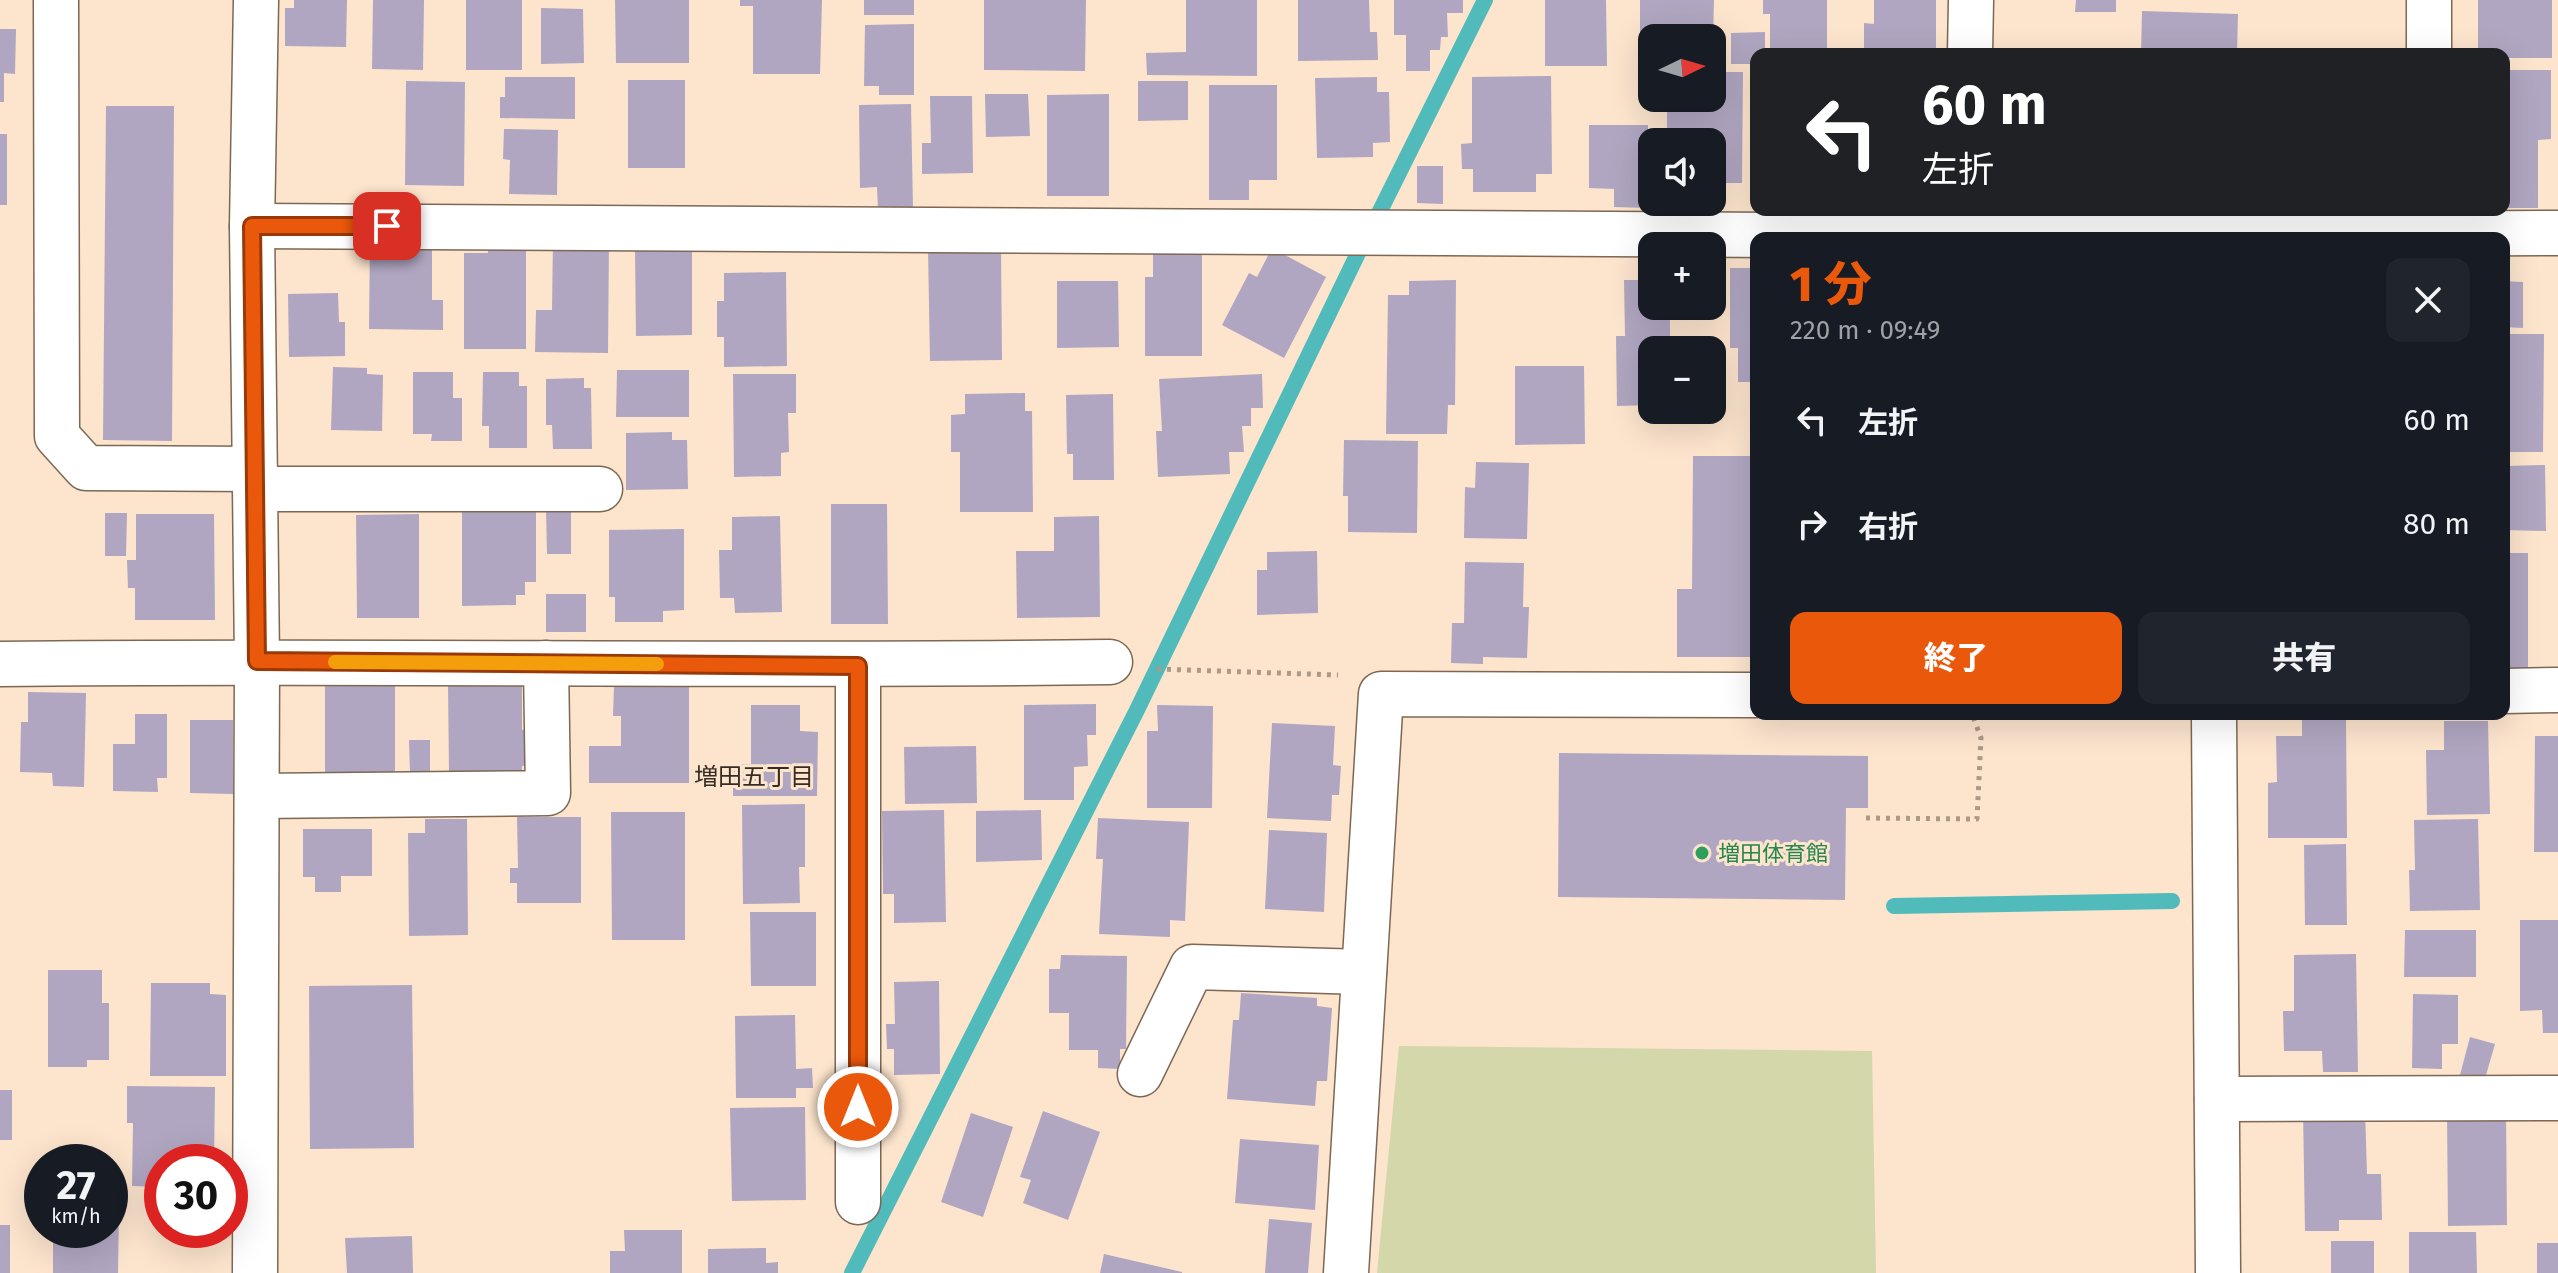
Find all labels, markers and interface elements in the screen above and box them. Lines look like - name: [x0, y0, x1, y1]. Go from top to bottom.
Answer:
- north arrow: [1638, 24, 1726, 112]
- map controls: [1638, 24, 1726, 424]
- text: 60 m: [1922, 72, 2047, 139]
- icon: left: [1790, 80, 1894, 184]
- button: sound: [1638, 128, 1726, 216]
- text: 左折: [1922, 148, 1994, 192]
- pin: [353, 192, 421, 260]
- icon: arrive: [365, 204, 409, 248]
- button: +: [1638, 232, 1726, 320]
- text: 1 分: [1790, 256, 1872, 314]
- button: close: [2386, 258, 2470, 342]
- text: 220 m · 09:49: [1790, 315, 1940, 346]
- button: −: [1638, 336, 1726, 424]
- icon: left: [1790, 398, 1834, 442]
- text: 60 m: [2404, 402, 2470, 438]
- text: 左折: [1858, 405, 1918, 441]
- icon: right: [1790, 502, 1834, 546]
- text: 80 m: [2403, 506, 2470, 542]
- text: 右折: [1858, 509, 1918, 545]
- button: 終了: [1790, 612, 2122, 704]
- button: 共有: [2138, 612, 2470, 704]
- district label: 増田五丁目: [694, 763, 814, 791]
- place label: 増田体育館: [1718, 840, 1828, 867]
- marker: 増田体育館: [1693, 844, 1711, 862]
- position arrow: [816, 1065, 900, 1149]
- speed limit sign: 30: [144, 1144, 248, 1248]
- text: 27: [57, 1162, 96, 1210]
- text: km/h: [51, 1204, 101, 1228]

